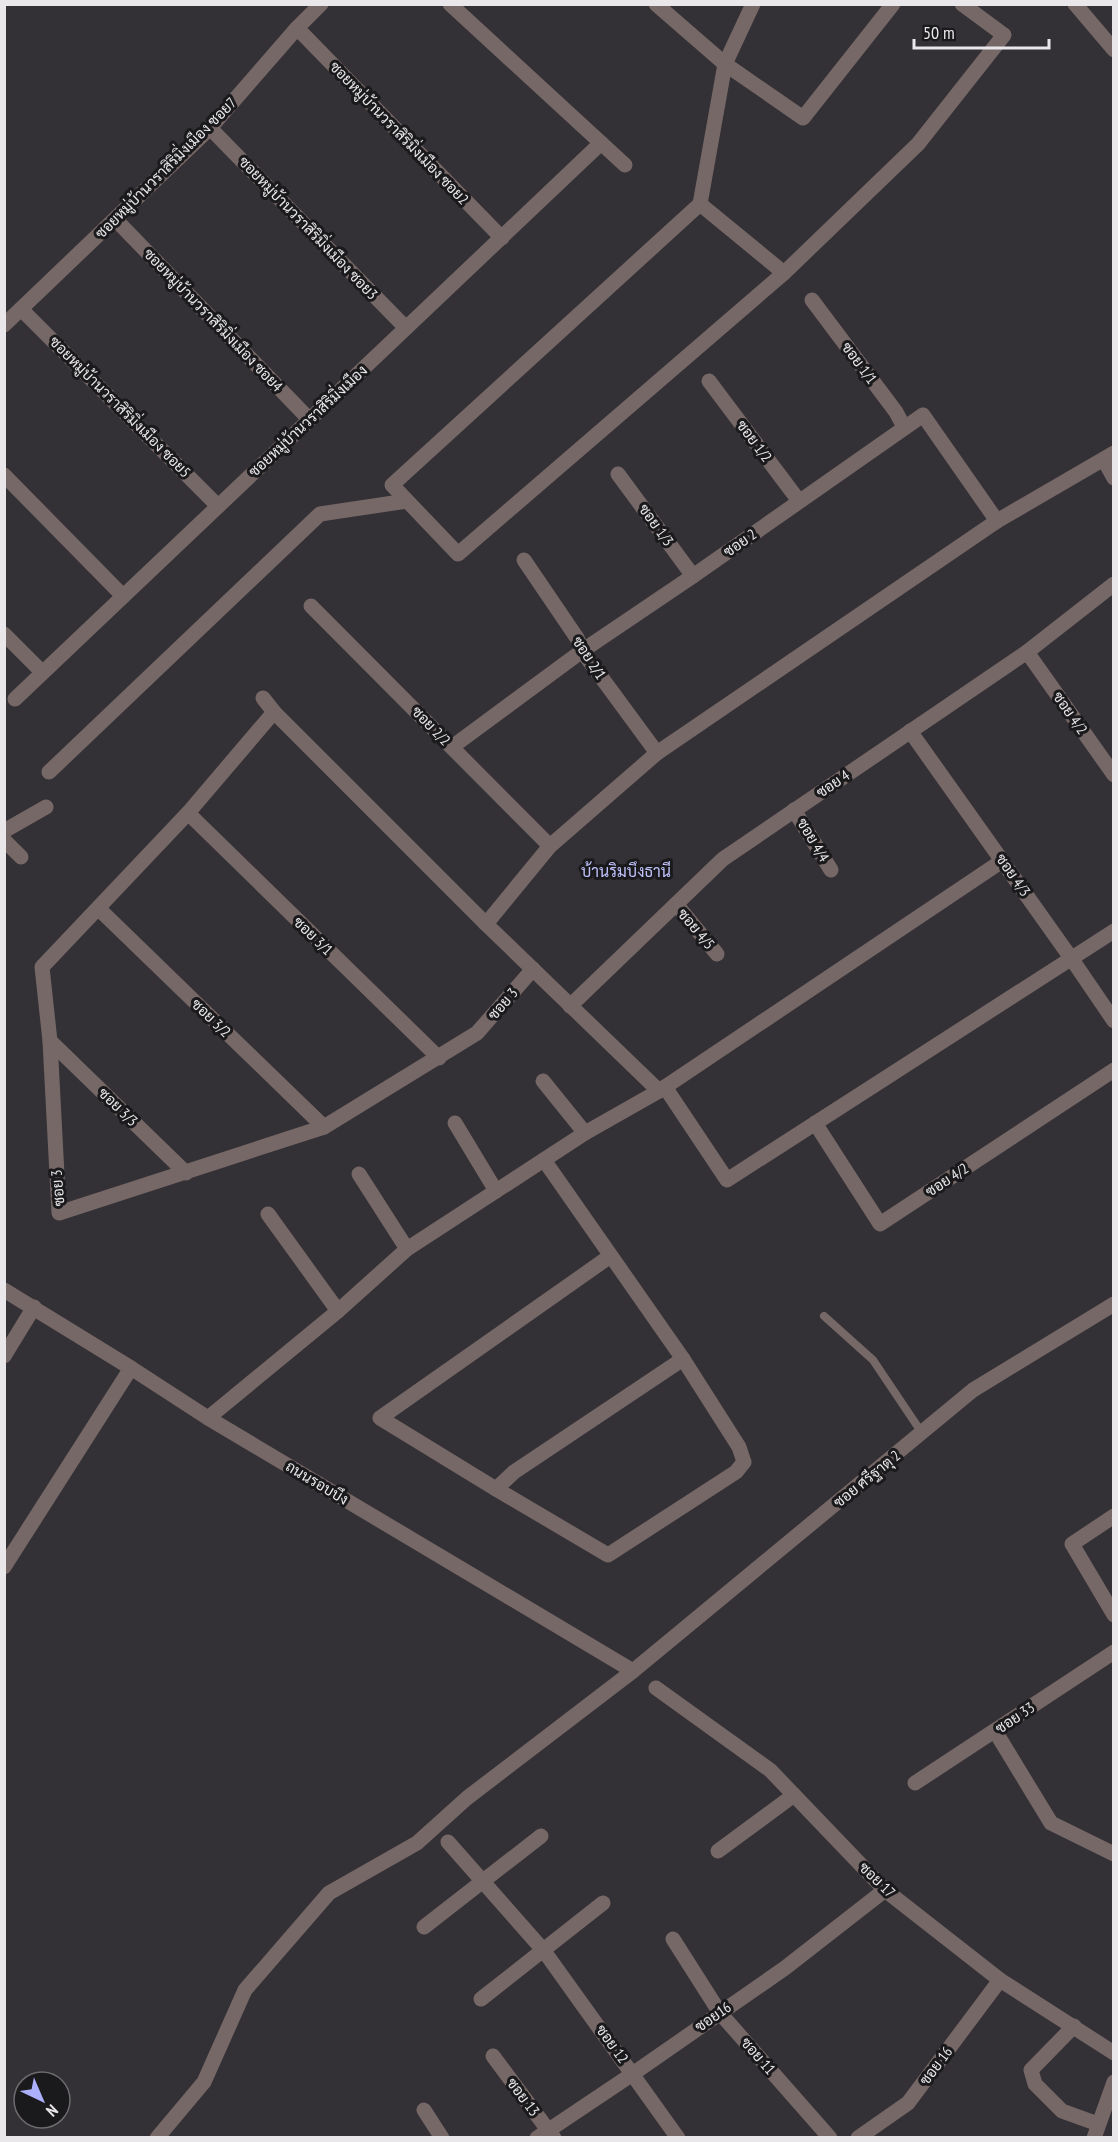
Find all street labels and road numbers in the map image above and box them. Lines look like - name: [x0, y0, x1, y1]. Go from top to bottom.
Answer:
- street label: ซอยหมู่บ้านวราสิริมิ่งเมือง ซอย2: [325, 54, 476, 209]
- street label: ซอยหมู่บ้านวราสิริมิ่งเมือง ซอย7: [88, 90, 241, 243]
- street label: ซอยหมู่บ้านวราสิริมิ่งเมือง ซอย3: [234, 149, 385, 304]
- street label: ซอยหมู่บ้านวราสิริมิ่งเมือง ซอย4: [139, 241, 290, 396]
- street label: ซอยหมู่บ้านวราสิริมิ่งเมือง ซอย5: [45, 329, 198, 482]
- street label: ซอย 1/1: [837, 338, 881, 387]
- street label: ซอยหมู่บ้านวราสิริมิ่งเมือง: [241, 357, 372, 481]
- street label: ซอย 1/2: [732, 416, 776, 465]
- street label: ซอย 1/3: [635, 500, 678, 550]
- street label: ซอย 2: [719, 524, 760, 561]
- street label: ซอย 2/1: [568, 633, 610, 683]
- street label: ซอย 4/2: [1049, 688, 1092, 738]
- street label: ซอย 2/2: [408, 702, 455, 749]
- street label: ซอย 4: [812, 765, 853, 802]
- street label: ซอย 4/4: [793, 814, 834, 865]
- street label: ซอย 4/3: [992, 850, 1035, 900]
- street label: ซอย 4/5: [674, 904, 719, 953]
- street label: ซอย 3/1: [290, 912, 337, 959]
- street label: ซอย 3: [483, 984, 522, 1024]
- street label: ซอย 3/2: [188, 994, 235, 1041]
- street label: ซอย 3/3: [95, 1083, 142, 1130]
- street label: ซอย 4/2: [922, 1159, 972, 1201]
- street label: ซอย 3: [46, 1169, 69, 1207]
- street label: ซอย ศรีฐาตุ 2: [829, 1446, 905, 1513]
- street label: ถนนรอบบึง: [282, 1456, 352, 1509]
- street label: ซอย 33: [991, 1698, 1038, 1738]
- street label: ซอย 17: [855, 1858, 900, 1902]
- street label: ซอย16: [691, 1997, 735, 2036]
- street label: ซอย 12: [592, 2021, 633, 2067]
- street label: ซอย 11: [737, 2033, 780, 2078]
- street label: ซอย 16: [915, 2042, 956, 2089]
- street label: ซอย 13: [503, 2074, 544, 2120]

